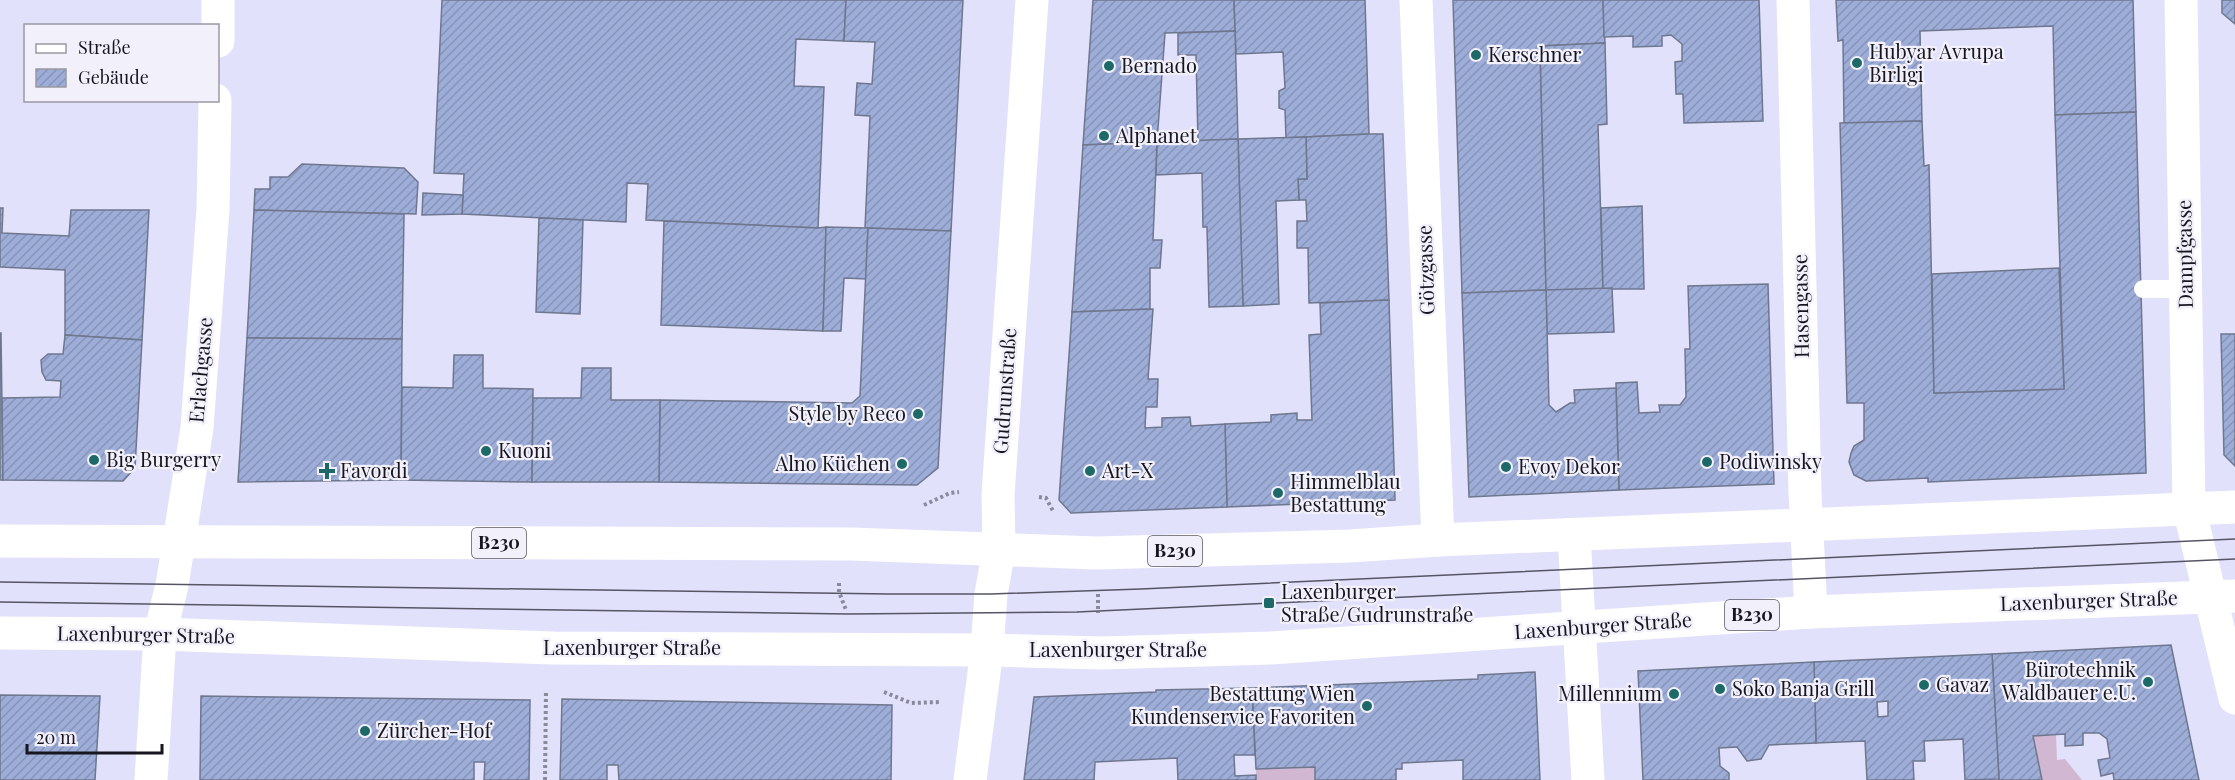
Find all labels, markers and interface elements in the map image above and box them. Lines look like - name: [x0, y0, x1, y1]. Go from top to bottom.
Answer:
- legend: [24, 24, 219, 102]
- text: Straße: [78, 35, 131, 59]
- place label: Hubyar Avrupa Birligi: [1869, 37, 2004, 87]
- place label: Kerschner: [1488, 40, 1582, 67]
- marker: Kerschner: [1469, 48, 1483, 62]
- place label: Bernado: [1121, 51, 1197, 78]
- marker: Hubyar Avrupa Birligi: [1850, 56, 1864, 70]
- marker: Bernado: [1102, 59, 1116, 73]
- text: Gebäude: [78, 65, 149, 89]
- place label: Alphanet: [1115, 121, 1198, 148]
- marker: Alphanet: [1097, 129, 1111, 143]
- street label: Dampfgasse: [2169, 199, 2198, 309]
- street label: Götzgasse: [1409, 225, 1440, 315]
- street label: Hasengasse: [1785, 254, 1814, 358]
- street label: Erlachgasse: [181, 316, 218, 424]
- street label: Gudrunstraße: [986, 327, 1021, 455]
- place label: Style by Reco: [789, 399, 906, 426]
- marker: Style by Reco: [911, 407, 925, 421]
- place label: Kuoni: [498, 436, 552, 463]
- marker: Kuoni: [479, 444, 493, 458]
- place label: Big Burgerry: [106, 445, 221, 472]
- place label: Podiwinsky: [1719, 447, 1822, 474]
- place label: Alno Küchen: [775, 449, 890, 476]
- place label: Evoy Dekor: [1518, 452, 1620, 479]
- marker: Big Burgerry: [87, 453, 101, 467]
- marker: Podiwinsky: [1700, 455, 1714, 469]
- place label: Favordi: [340, 456, 408, 483]
- place label: Art-X: [1101, 456, 1154, 483]
- marker: Alno Küchen: [895, 457, 909, 471]
- marker: Evoy Dekor: [1499, 460, 1513, 474]
- marker: Favordi: [318, 462, 336, 480]
- marker: Art-X: [1083, 464, 1097, 478]
- place label: Himmelblau Bestattung: [1290, 467, 1401, 517]
- marker: Himmelblau Bestattung: [1271, 486, 1285, 500]
- road number: B230: [472, 528, 526, 558]
- road number: B230: [1148, 536, 1202, 566]
- place label: Laxenburger Straße/Gudrunstraße: [1281, 577, 1473, 627]
- street label: Laxenburger Straße: [1999, 583, 2178, 616]
- marker: Laxenburger Straße/Gudrunstraße: [1262, 596, 1276, 610]
- road number: B230: [1725, 600, 1779, 630]
- street label: Laxenburger Straße: [1513, 605, 1693, 644]
- street label: Laxenburger Straße: [57, 618, 235, 649]
- street label: Laxenburger Straße: [543, 633, 721, 660]
- street label: Laxenburger Straße: [1029, 635, 1207, 662]
- place label: Bürotechnik Waldbauer e.U.: [2001, 655, 2136, 705]
- place label: Gavaz: [1936, 670, 1989, 697]
- place label: Soko Banja Grill: [1732, 674, 1875, 701]
- marker: Bürotechnik Waldbauer e.U.: [2141, 675, 2155, 689]
- marker: Gavaz: [1917, 678, 1931, 692]
- place label: Bestattung Wien Kundenservice Favoriten: [1131, 679, 1355, 729]
- place label: Millennium: [1558, 679, 1662, 706]
- marker: Soko Banja Grill: [1713, 682, 1727, 696]
- marker: Millennium: [1667, 687, 1681, 701]
- marker: Bestattung Wien Kundenservice Favoriten: [1360, 699, 1374, 713]
- place label: Zürcher-Hof: [377, 716, 493, 743]
- scale bar: [27, 717, 162, 755]
- marker: Zürcher-Hof: [358, 724, 372, 738]
- text: 20 m: [36, 725, 76, 749]

